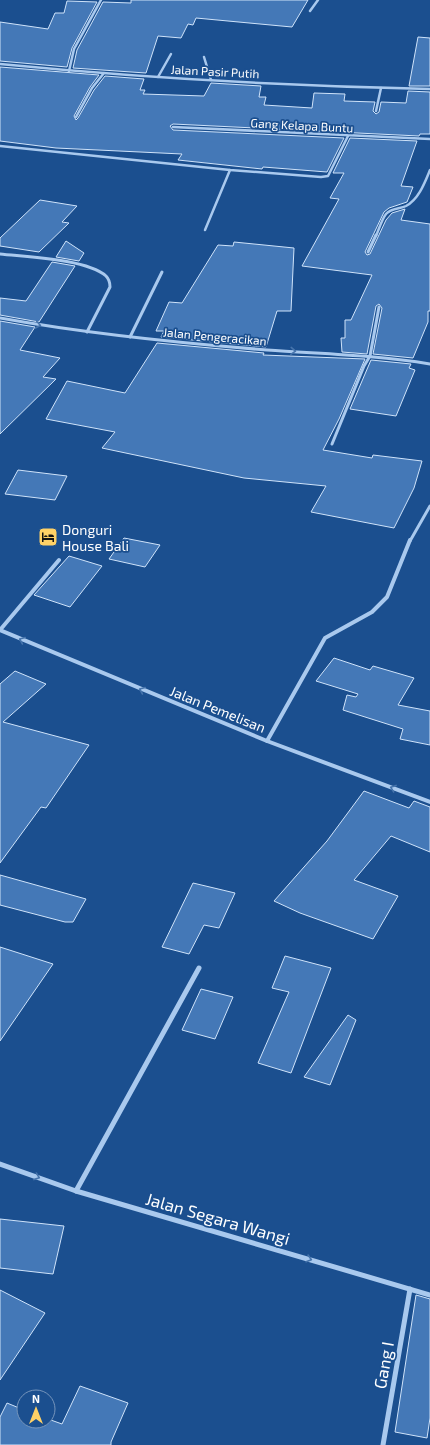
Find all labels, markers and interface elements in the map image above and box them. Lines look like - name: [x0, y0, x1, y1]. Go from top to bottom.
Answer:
- street label: Jalan Pasir Putih: [170, 62, 260, 80]
- street label: Gang Kelapa Buntu: [250, 115, 354, 135]
- one-way arrow: [35, 320, 41, 329]
- street label: Jalan Pengeracikan: [163, 324, 267, 348]
- one-way arrow: [290, 347, 296, 356]
- place label: Donguri House Bali: [62, 521, 129, 554]
- hotel icon: Donguri House Bali: [37, 526, 59, 548]
- one-way arrow: [19, 636, 26, 644]
- street label: Jalan Pemelisan: [168, 682, 268, 736]
- one-way arrow: [139, 687, 146, 695]
- one-way arrow: [390, 785, 397, 793]
- one-way arrow: [33, 1173, 40, 1181]
- street label: Jalan Segara Wangi: [143, 1188, 292, 1249]
- one-way arrow: [305, 1254, 312, 1263]
- street label: Gang I: [369, 1340, 398, 1390]
- north arrow: [16, 1389, 56, 1429]
- text: N: [32, 1392, 40, 1405]

